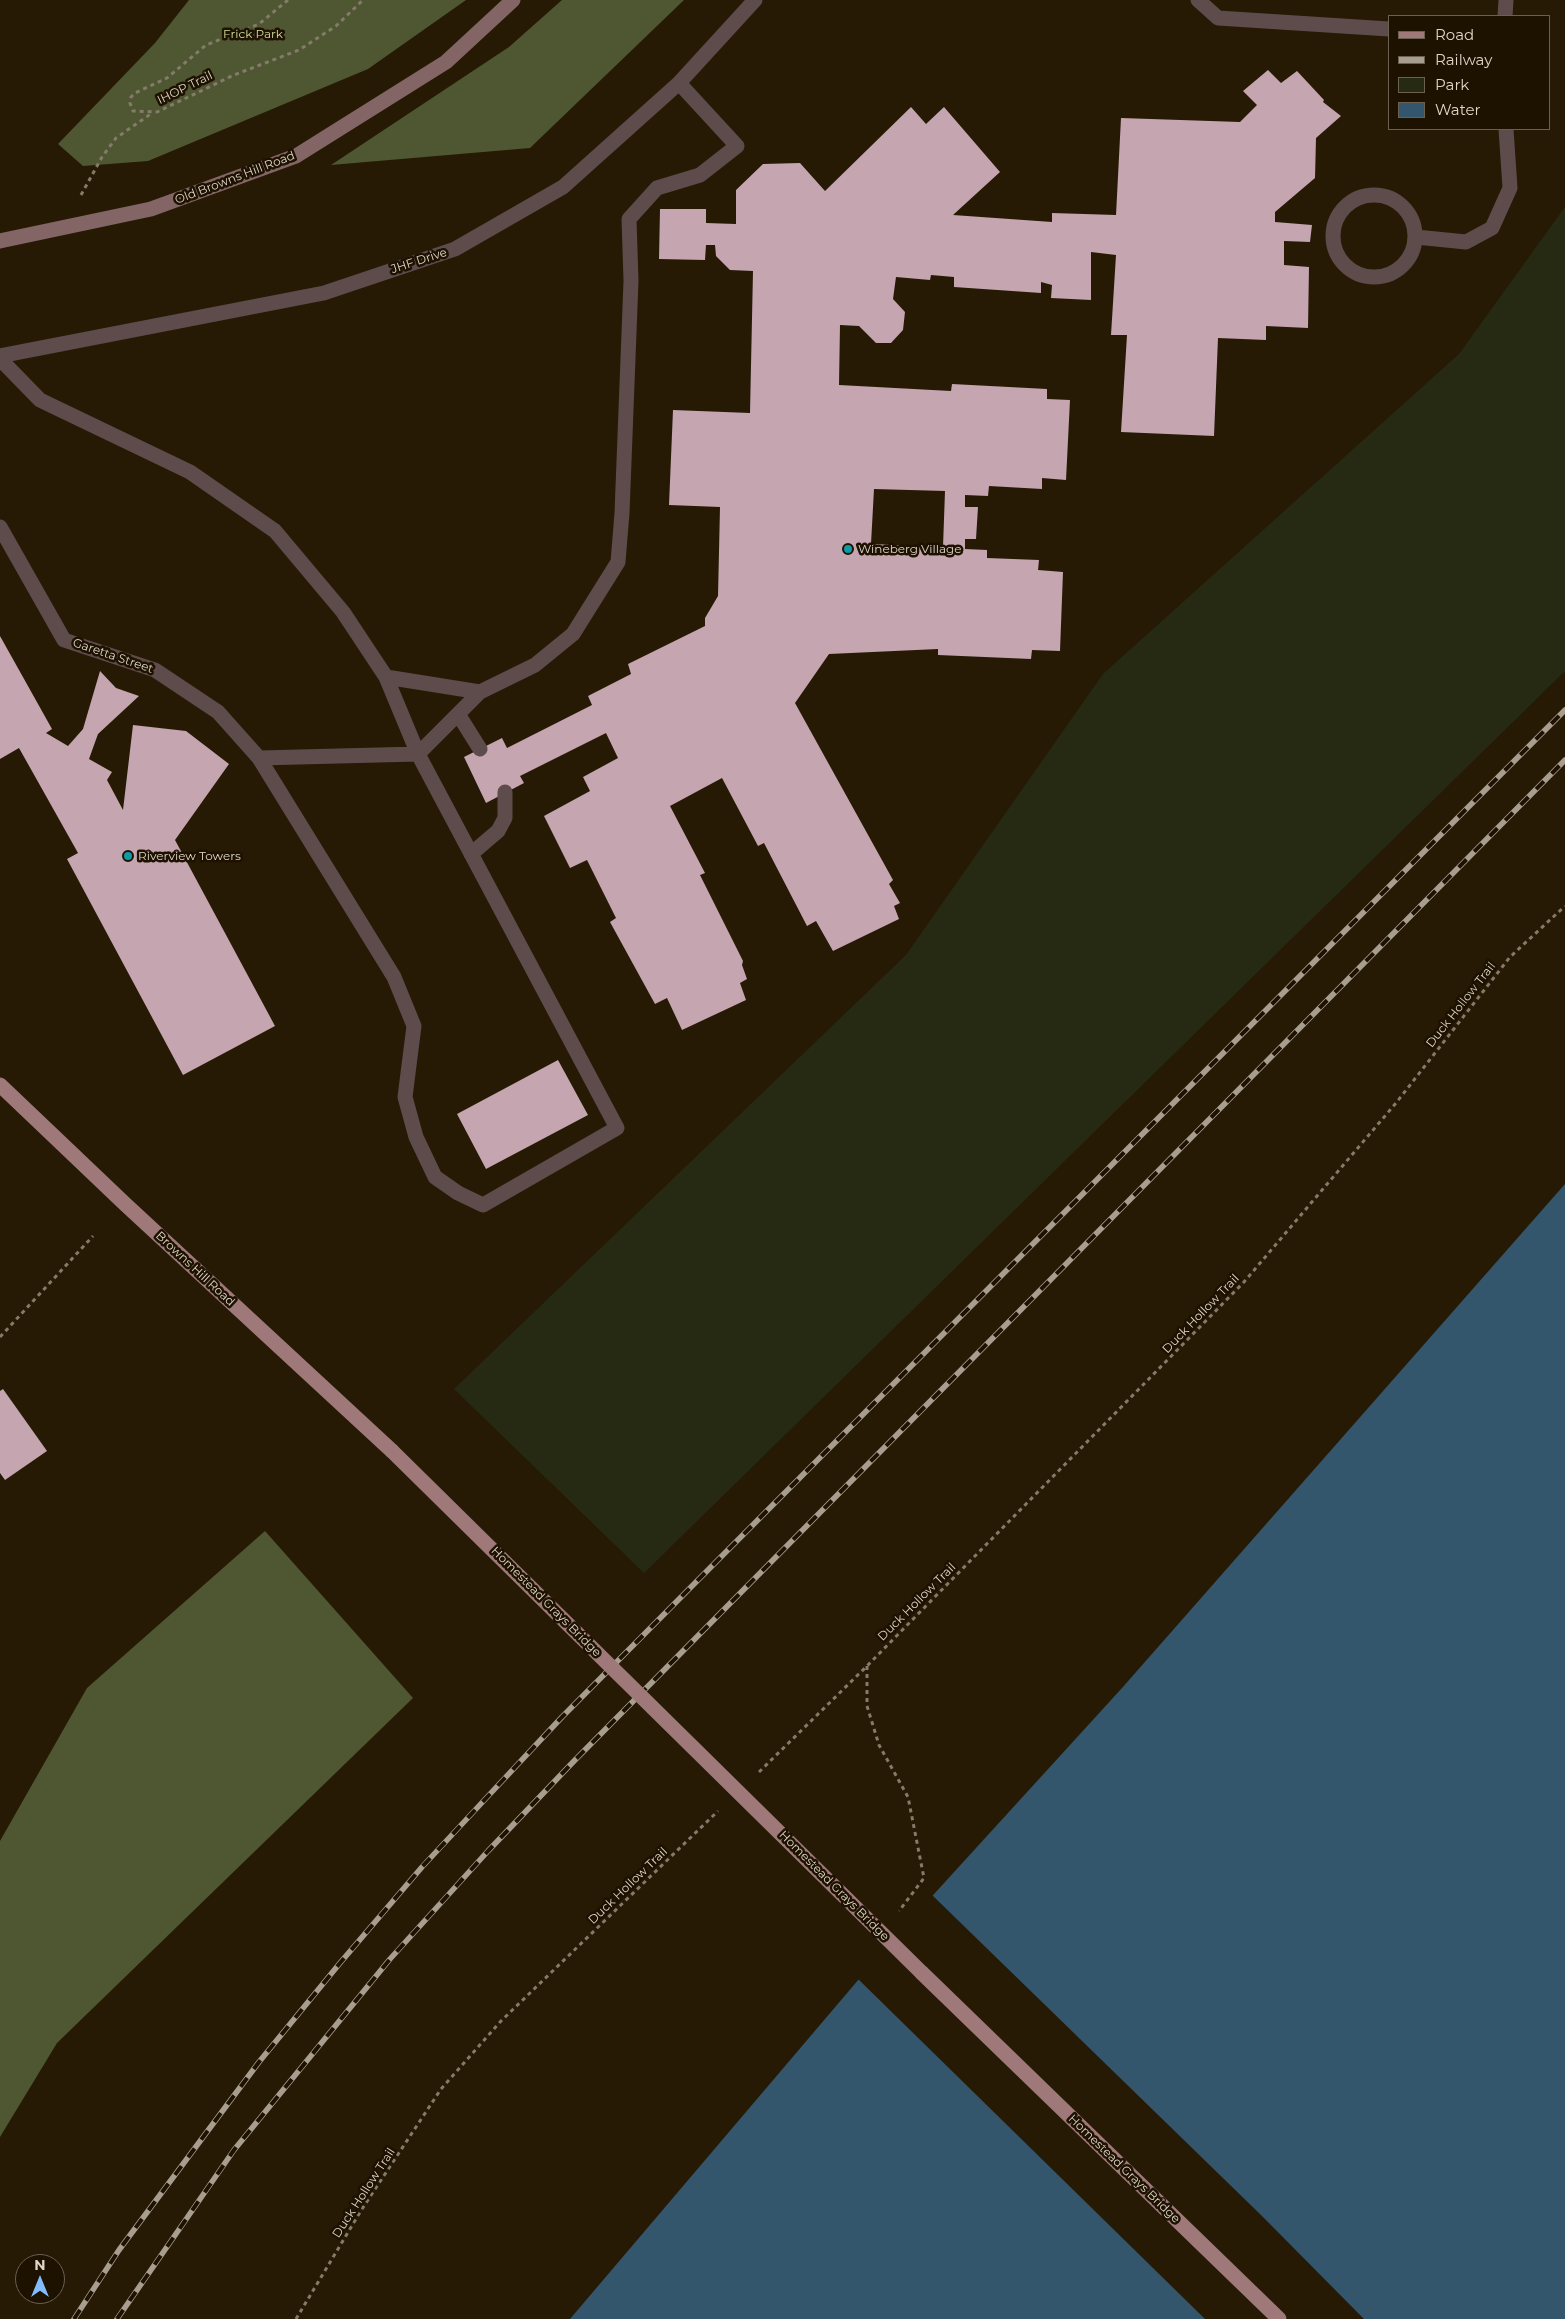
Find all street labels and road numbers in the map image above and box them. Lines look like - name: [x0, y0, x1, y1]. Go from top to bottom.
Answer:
- street label: IHOP Trail: [155, 68, 215, 108]
- street label: Old Browns Hill Road: [173, 148, 297, 208]
- street label: JHF Drive: [389, 245, 449, 277]
- street label: Garetta Street: [71, 636, 155, 676]
- street label: Duck Hollow Trail: [1423, 959, 1499, 1051]
- street label: Browns Hill Road: [153, 1229, 237, 1309]
- street label: Duck Hollow Trail: [1160, 1271, 1242, 1357]
- street label: Homestead Grays Bridge: [488, 1544, 604, 1660]
- street label: Duck Hollow Trail: [875, 1560, 959, 1644]
- street label: Homestead Grays Bridge: [776, 1828, 892, 1944]
- street label: Duck Hollow Trail: [585, 1845, 671, 1927]
- street label: Homestead Grays Bridge: [1065, 2112, 1183, 2226]
- street label: Duck Hollow Trail: [330, 2145, 398, 2241]

